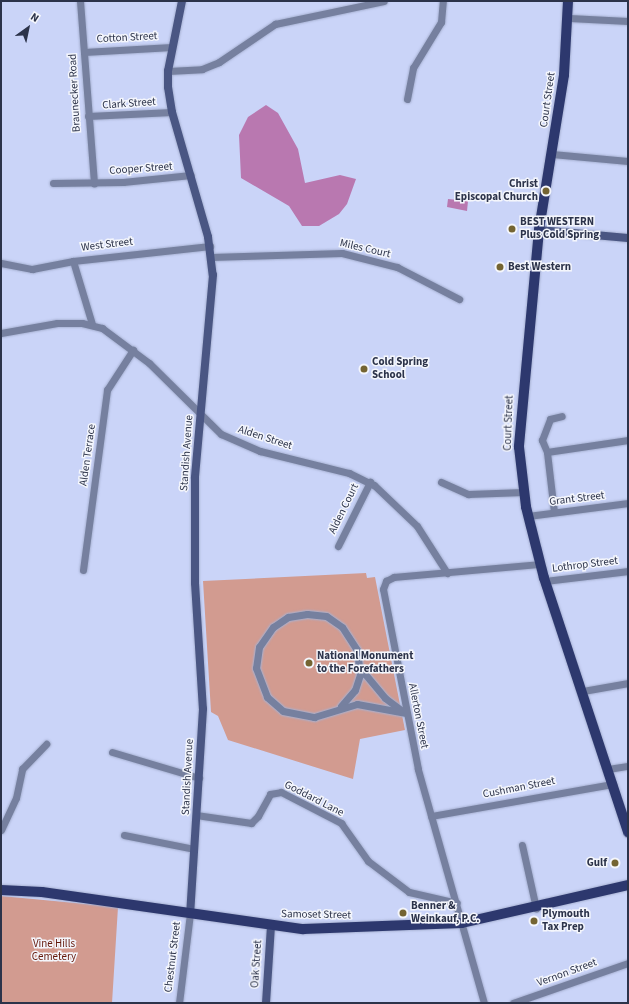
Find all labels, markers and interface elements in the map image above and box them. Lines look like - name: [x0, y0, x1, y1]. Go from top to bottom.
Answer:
- north arrow: [8, 8, 48, 48]
- text: N: [28, 9, 42, 26]
- street label: Cotton Street: [96, 30, 158, 46]
- street label: Braunecker Road: [66, 54, 84, 132]
- street label: Court Street: [538, 72, 558, 128]
- street label: Clark Street: [102, 96, 156, 112]
- street label: Cooper Street: [109, 160, 173, 178]
- place label: Christ Episcopal Church: [455, 178, 538, 204]
- marker: Christ Episcopal Church: [541, 186, 551, 196]
- place label: BEST WESTERN Plus Cold Spring: [520, 216, 599, 242]
- marker: BEST WESTERN Plus Cold Spring: [507, 224, 517, 234]
- street label: West Street: [80, 235, 134, 255]
- street label: Miles Court: [338, 237, 392, 261]
- place label: Best Western: [508, 260, 571, 274]
- marker: Best Western: [495, 262, 505, 272]
- place label: Cold Spring School: [372, 356, 428, 382]
- marker: Cold Spring School: [359, 364, 369, 374]
- street label: Court Street: [501, 395, 517, 451]
- street label: Standish Avenue: [178, 415, 196, 491]
- street label: Alden Terrace: [77, 423, 99, 487]
- street label: Alden Street: [236, 423, 294, 453]
- street label: Alden Court: [326, 482, 362, 536]
- street label: Grant Street: [549, 489, 605, 509]
- street label: Lothrop Street: [551, 554, 619, 576]
- place label: National Monument to the Forefathers: [317, 650, 413, 676]
- marker: National Monument to the Forefathers: [304, 658, 314, 668]
- street label: Allerton Street: [405, 682, 431, 750]
- street label: Standish Avenue: [179, 739, 197, 815]
- street label: Cushman Street: [482, 775, 556, 801]
- street label: Goddard Lane: [282, 778, 346, 820]
- place label: Gulf: [587, 856, 607, 870]
- marker: Gulf: [610, 858, 620, 868]
- place label: Benner & Weinkauf, P.C.: [411, 900, 480, 926]
- street label: Samoset Street: [281, 908, 351, 922]
- marker: Benner & Weinkauf, P.C.: [398, 908, 408, 918]
- place label: Plymouth Tax Prep: [542, 908, 590, 934]
- marker: Plymouth Tax Prep: [529, 916, 539, 926]
- street label: Chestnut Street: [162, 921, 184, 993]
- park label: Vine Hills Cemetery: [32, 938, 76, 964]
- street label: Oak Street: [249, 940, 265, 988]
- street label: Vernon Street: [535, 956, 599, 990]

